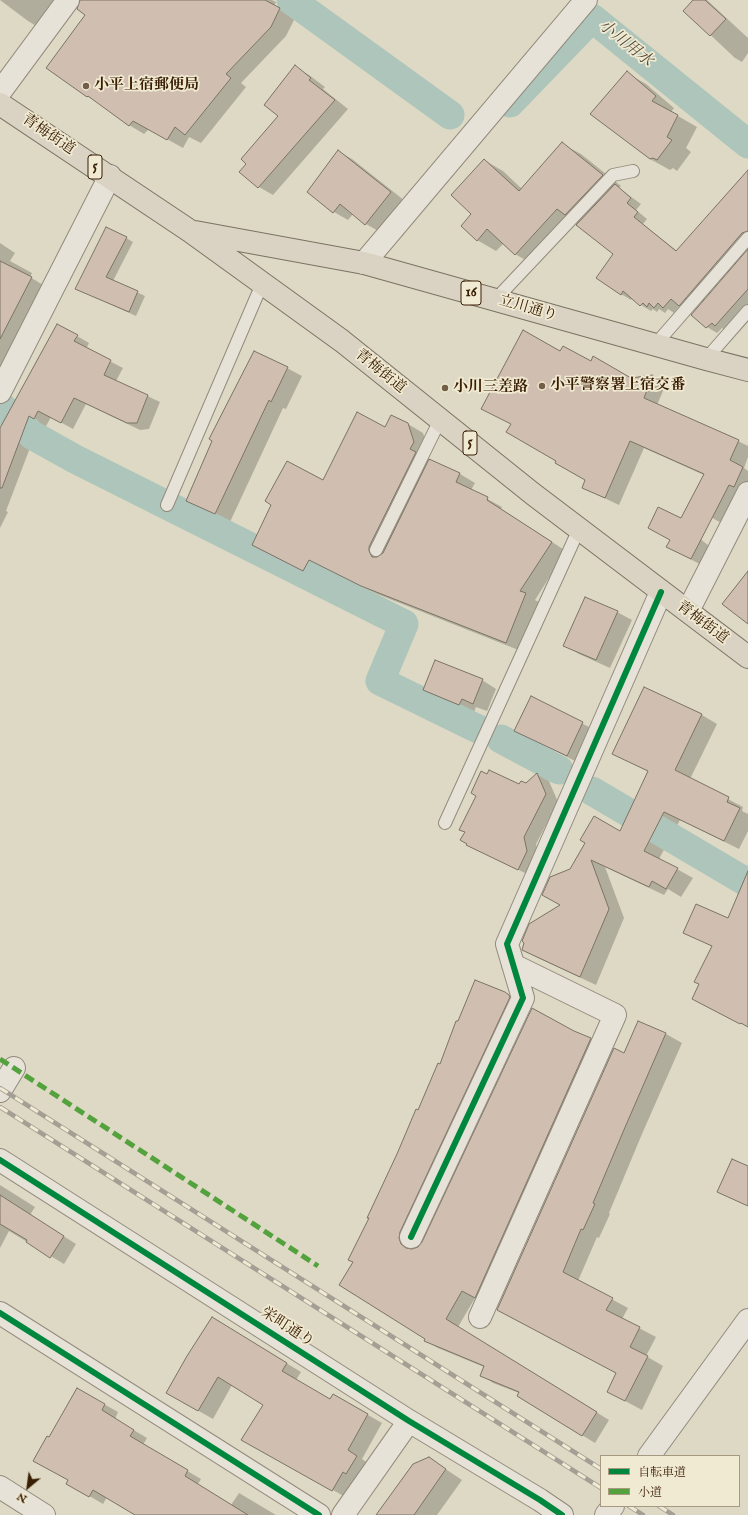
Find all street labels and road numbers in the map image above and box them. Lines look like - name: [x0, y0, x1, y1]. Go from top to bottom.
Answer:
- street label: 青梅街道: [18, 111, 78, 159]
- road number: 5: [88, 155, 102, 179]
- road number: 16: [461, 281, 481, 305]
- street label: 立川通り: [497, 292, 559, 326]
- street label: 青梅街道: [351, 346, 409, 398]
- road number: 5: [463, 431, 477, 455]
- street label: 青梅街道: [673, 598, 731, 648]
- street label: 栄町通り: [257, 1304, 317, 1352]

